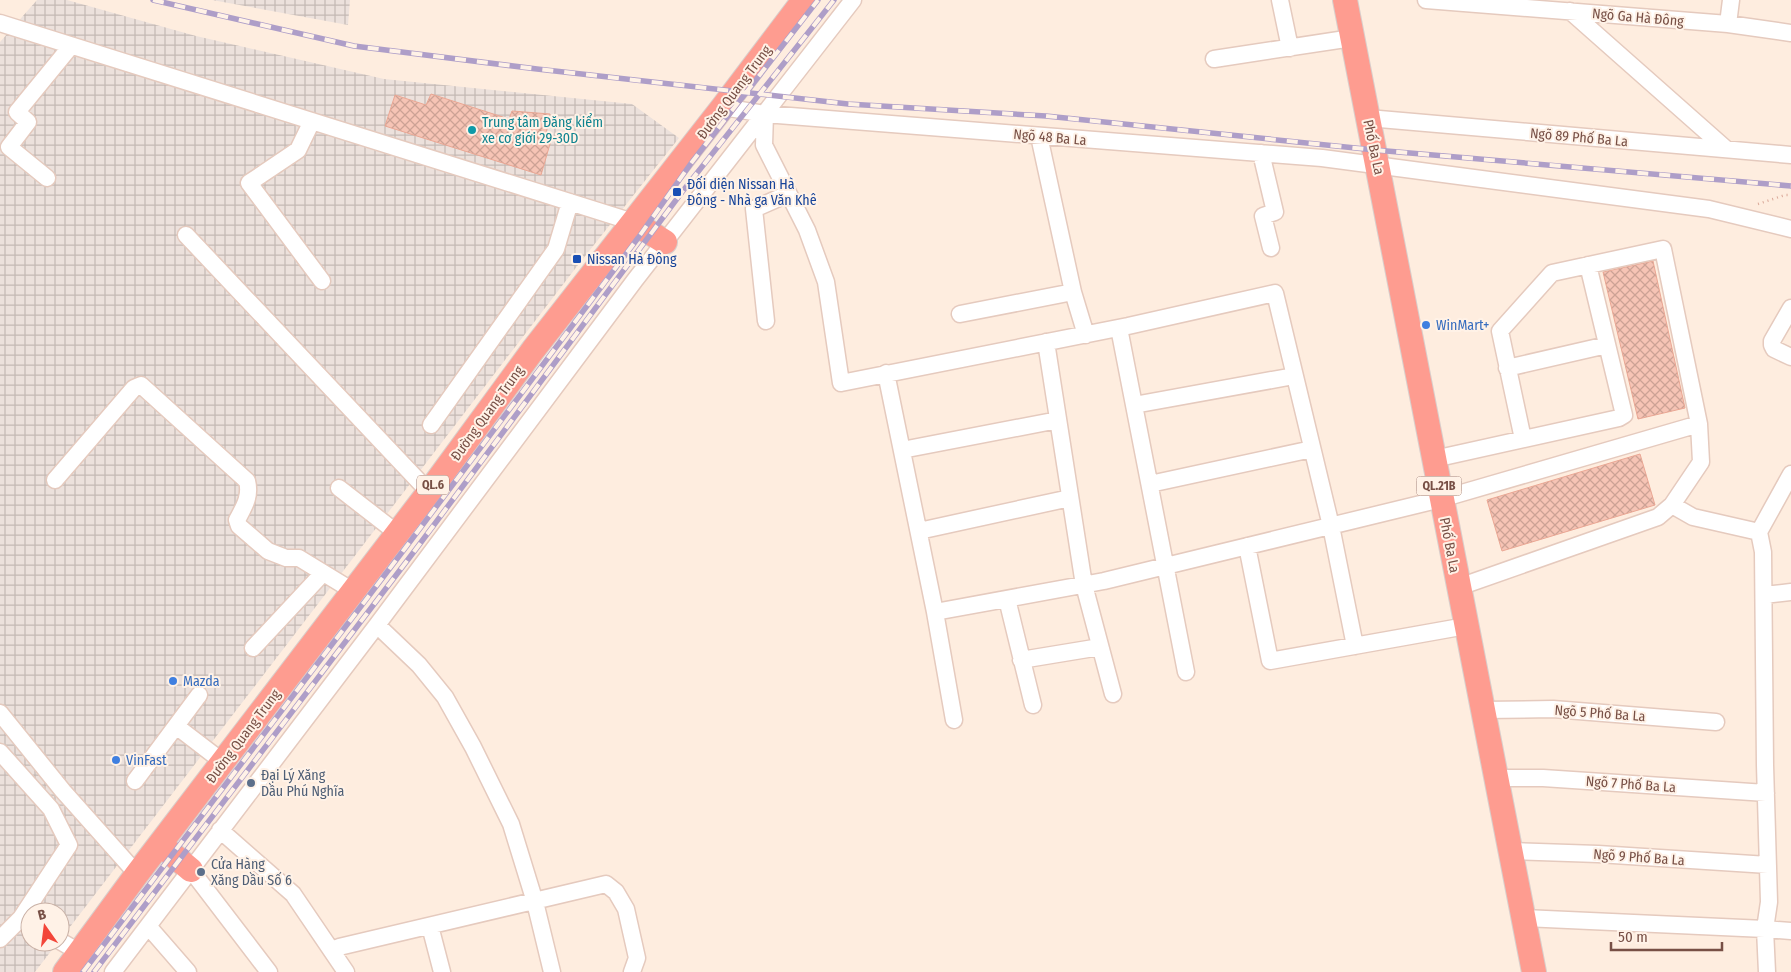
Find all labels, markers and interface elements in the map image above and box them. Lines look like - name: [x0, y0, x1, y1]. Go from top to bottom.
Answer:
- street label: Ngõ Ga Hà Đông: [1591, 5, 1685, 30]
- street label: Đường Quang Trung: [694, 42, 775, 143]
- place label: Trung tâm Đăng kiểm xe cơ giới 29-30D: [482, 113, 603, 147]
- street label: Phố Ba La: [1359, 118, 1389, 176]
- marker: Trung tâm Đăng kiểm xe cơ giới 29-30D: [466, 124, 478, 136]
- street label: Ngõ 89 Phố Ba La: [1529, 124, 1629, 150]
- street label: Ngõ 48 Ba La: [1013, 126, 1087, 149]
- place label: Đối diện Nissan Hà Đông - Nhà ga Văn Khê: [687, 175, 817, 209]
- marker: Đối diện Nissan Hà Đông - Nhà ga Văn Khê: [671, 186, 683, 198]
- place label: Nissan Hà Đông: [587, 251, 677, 268]
- marker: Nissan Hà Đông: [571, 253, 583, 265]
- place label: WinMart+: [1436, 317, 1490, 334]
- marker: WinMart+: [1420, 319, 1432, 331]
- street label: Đường Quang Trung: [447, 362, 528, 464]
- road number: QL.6: [417, 476, 449, 494]
- road number: QL.21B: [1416, 476, 1462, 496]
- street label: Phố Ba La: [1436, 516, 1464, 574]
- place label: Mazda: [183, 673, 220, 690]
- marker: Mazda: [167, 675, 179, 687]
- street label: Đường Quang Trung: [203, 686, 284, 787]
- street label: Ngõ 5 Phố Ba La: [1554, 701, 1646, 725]
- place label: VinFast: [126, 752, 167, 769]
- marker: VinFast: [110, 754, 122, 766]
- place label: Đại Lý Xăng Dầu Phú Nghĩa: [261, 767, 344, 800]
- street label: Ngõ 7 Phố Ba La: [1585, 772, 1677, 796]
- marker: Đại Lý Xăng Dầu Phú Nghĩa: [245, 777, 257, 789]
- street label: Ngõ 9 Phố Ba La: [1593, 845, 1685, 869]
- place label: Cửa Hàng Xăng Dầu Số 6: [211, 856, 292, 889]
- marker: Cửa Hàng Xăng Dầu Số 6: [195, 866, 207, 878]
- north arrow: [20, 902, 70, 952]
- text: B: [36, 906, 48, 924]
- scale bar: [1611, 920, 1722, 952]
- text: 50 m: [1618, 928, 1648, 946]

